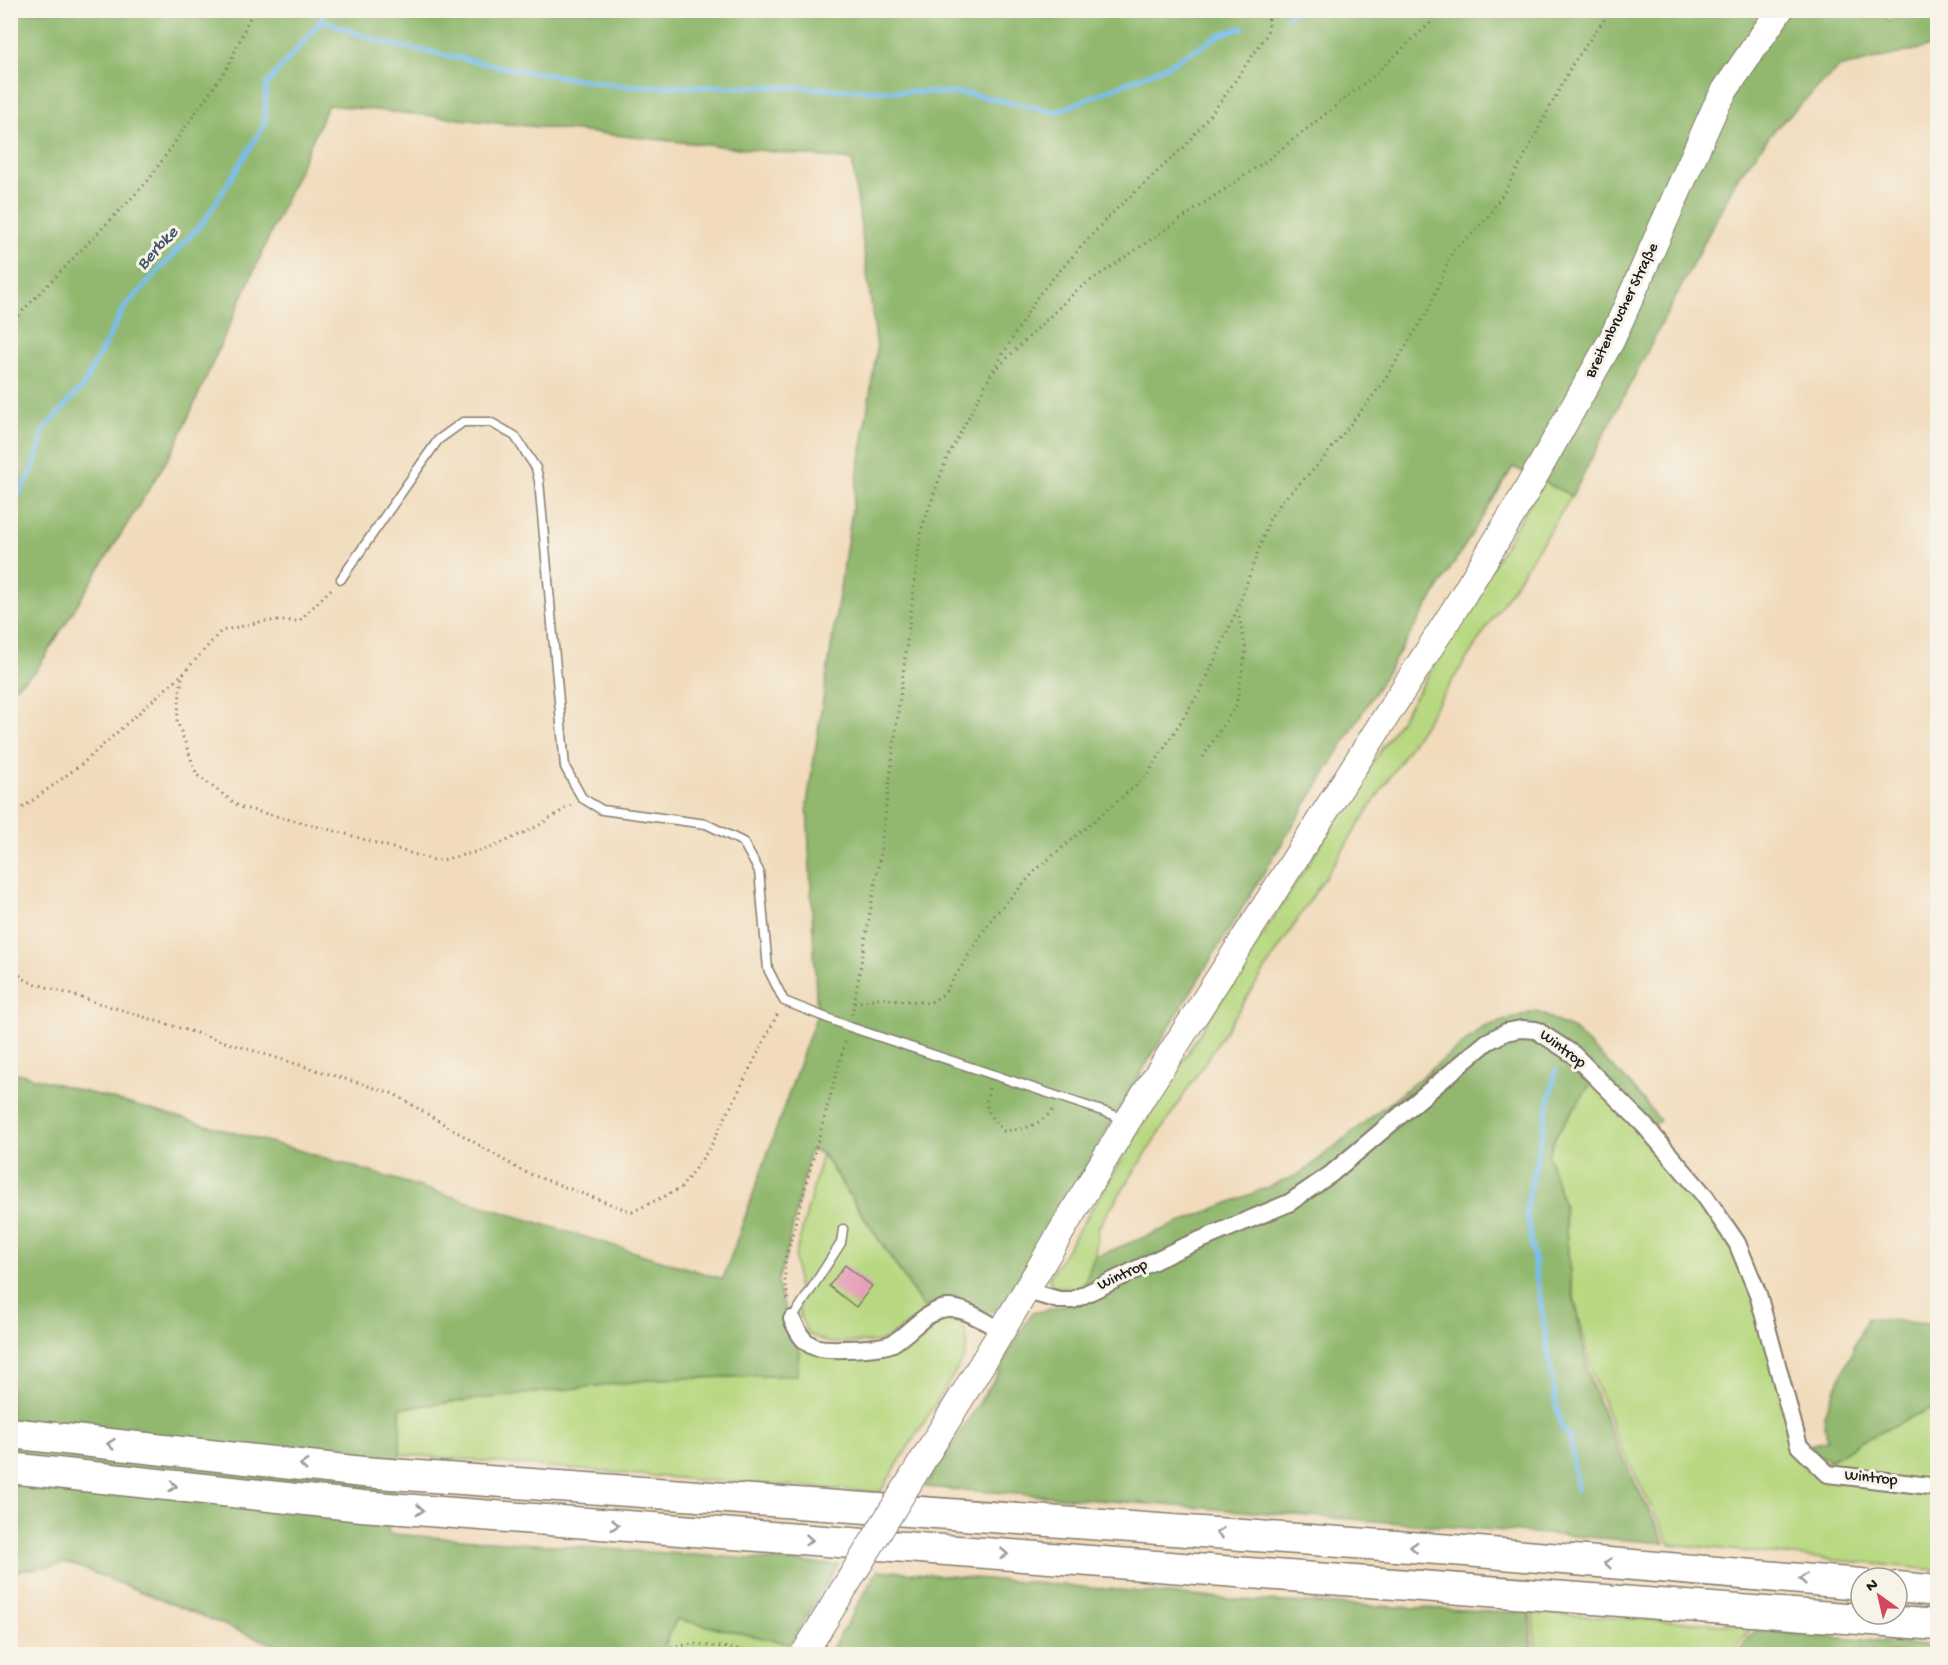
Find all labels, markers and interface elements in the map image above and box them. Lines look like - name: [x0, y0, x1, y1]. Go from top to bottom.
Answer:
- water label: Berbke: [133, 222, 184, 275]
- street label: Breitenbrucher Straße: [1582, 240, 1664, 382]
- street label: Wintrop: [1535, 1026, 1589, 1074]
- street label: Wintrop: [1095, 1256, 1151, 1296]
- one-way arrow: [106, 1438, 115, 1451]
- one-way arrow: [300, 1459, 309, 1472]
- street label: Wintrop: [1844, 1467, 1898, 1491]
- one-way arrow: [169, 1479, 178, 1491]
- one-way arrow: [416, 1503, 425, 1516]
- one-way arrow: [610, 1518, 619, 1531]
- one-way arrow: [1215, 1527, 1224, 1540]
- one-way arrow: [805, 1533, 814, 1546]
- one-way arrow: [1410, 1541, 1419, 1554]
- one-way arrow: [999, 1548, 1008, 1561]
- one-way arrow: [1604, 1557, 1613, 1570]
- north arrow: [1849, 1566, 1909, 1626]
- one-way arrow: [1798, 1573, 1807, 1586]
- text: N: [1863, 1575, 1883, 1597]

